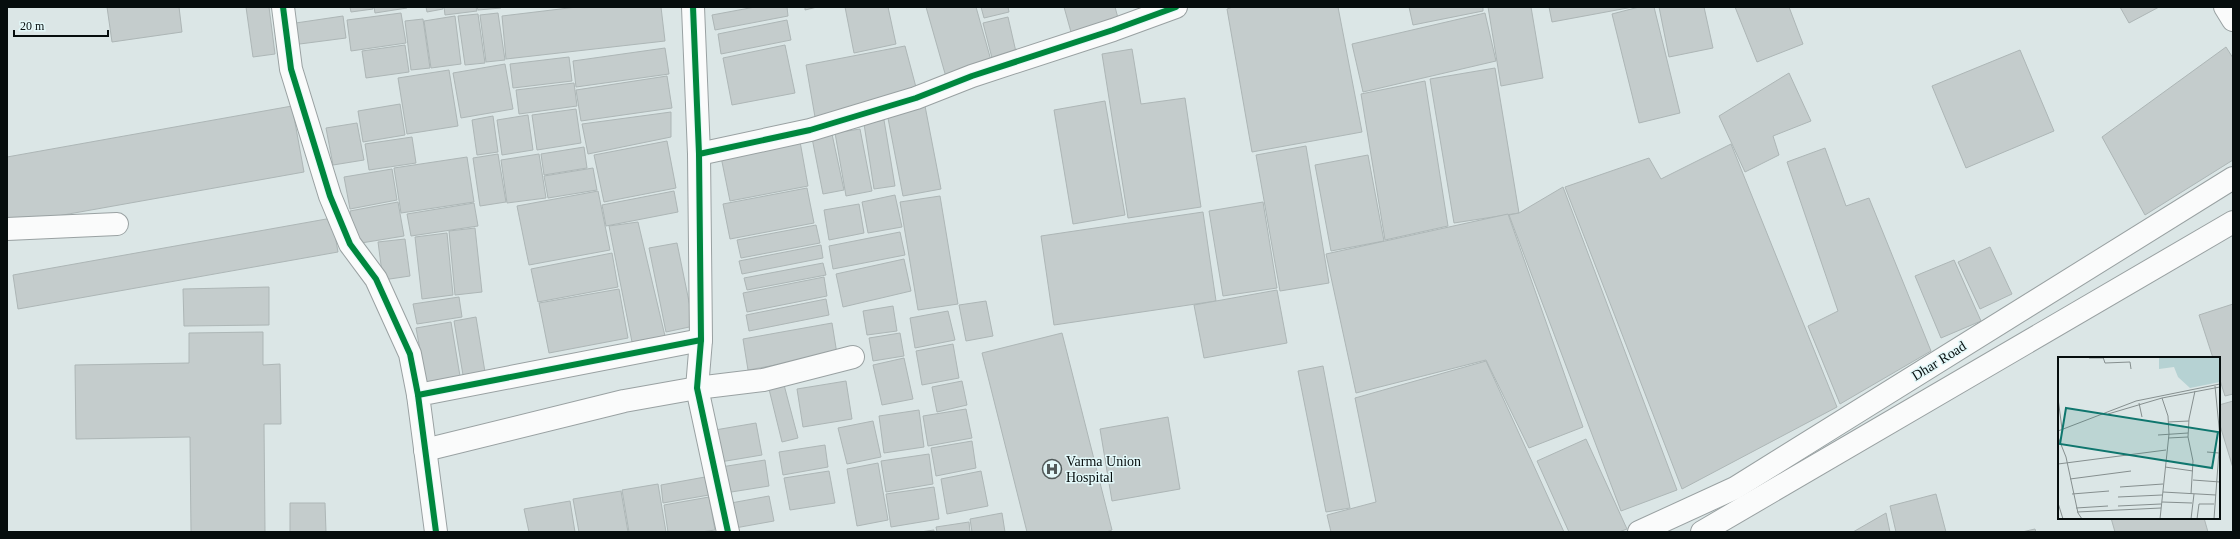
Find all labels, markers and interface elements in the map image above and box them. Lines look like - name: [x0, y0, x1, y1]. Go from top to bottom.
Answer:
- scale bar: [14, 12, 108, 38]
- text: 20 m: [20, 19, 45, 33]
- street label: Dhar Road: [1909, 338, 1969, 384]
- inset map: [2058, 357, 2220, 519]
- place label: Varma Union Hospital: [1066, 454, 1141, 485]
- hospital icon: Varma Union Hospital: [1041, 458, 1063, 480]

